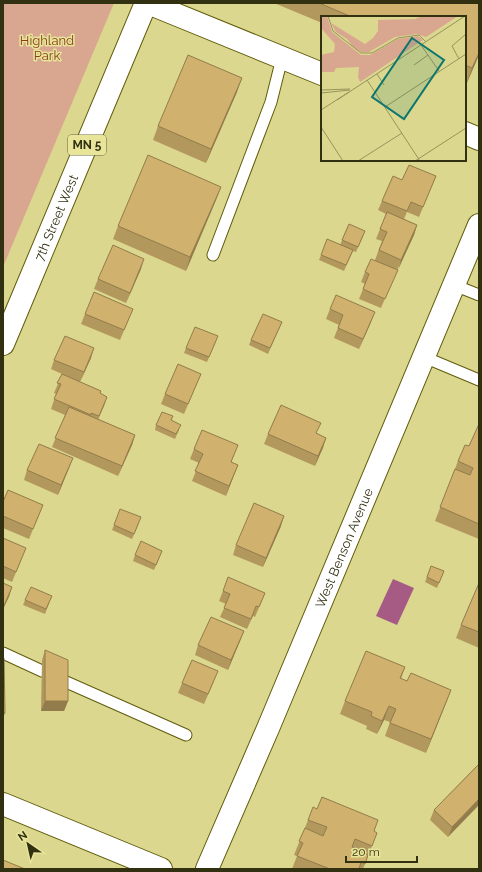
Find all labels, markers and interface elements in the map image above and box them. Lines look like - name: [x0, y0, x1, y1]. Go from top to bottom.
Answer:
- inset map: [321, 16, 466, 161]
- park label: Highland Park: [20, 33, 74, 63]
- road number: MN 5: [68, 135, 106, 155]
- street label: 7th Street West: [32, 172, 81, 263]
- street label: West Benson Avenue: [312, 486, 376, 610]
- north arrow: [8, 824, 48, 864]
- text: N: [16, 828, 30, 844]
- scale bar: [346, 838, 417, 864]
- text: 20 m: [352, 845, 380, 859]

